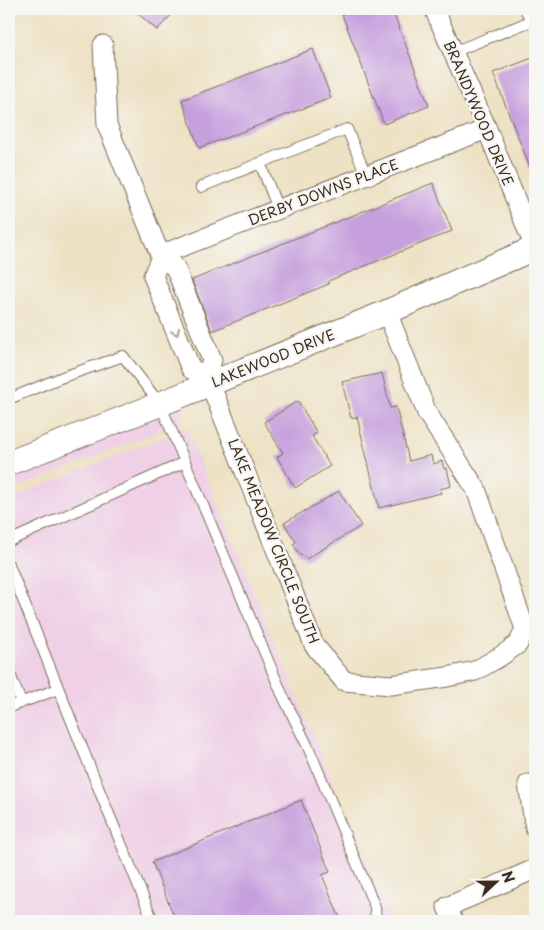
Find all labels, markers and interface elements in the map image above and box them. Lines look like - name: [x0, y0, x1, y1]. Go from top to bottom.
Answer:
- street label: BRANDYWOOD DRIVE: [439, 37, 519, 189]
- street label: DERBY DOWNS PLACE: [245, 154, 401, 230]
- street label: LAKEWOOD DRIVE: [208, 324, 338, 392]
- one-way arrow: [170, 327, 180, 336]
- street label: LAKE MEADOW CIRCLE SOUTH: [223, 435, 325, 647]
- north arrow: [472, 858, 522, 908]
- text: N: [497, 868, 520, 886]

